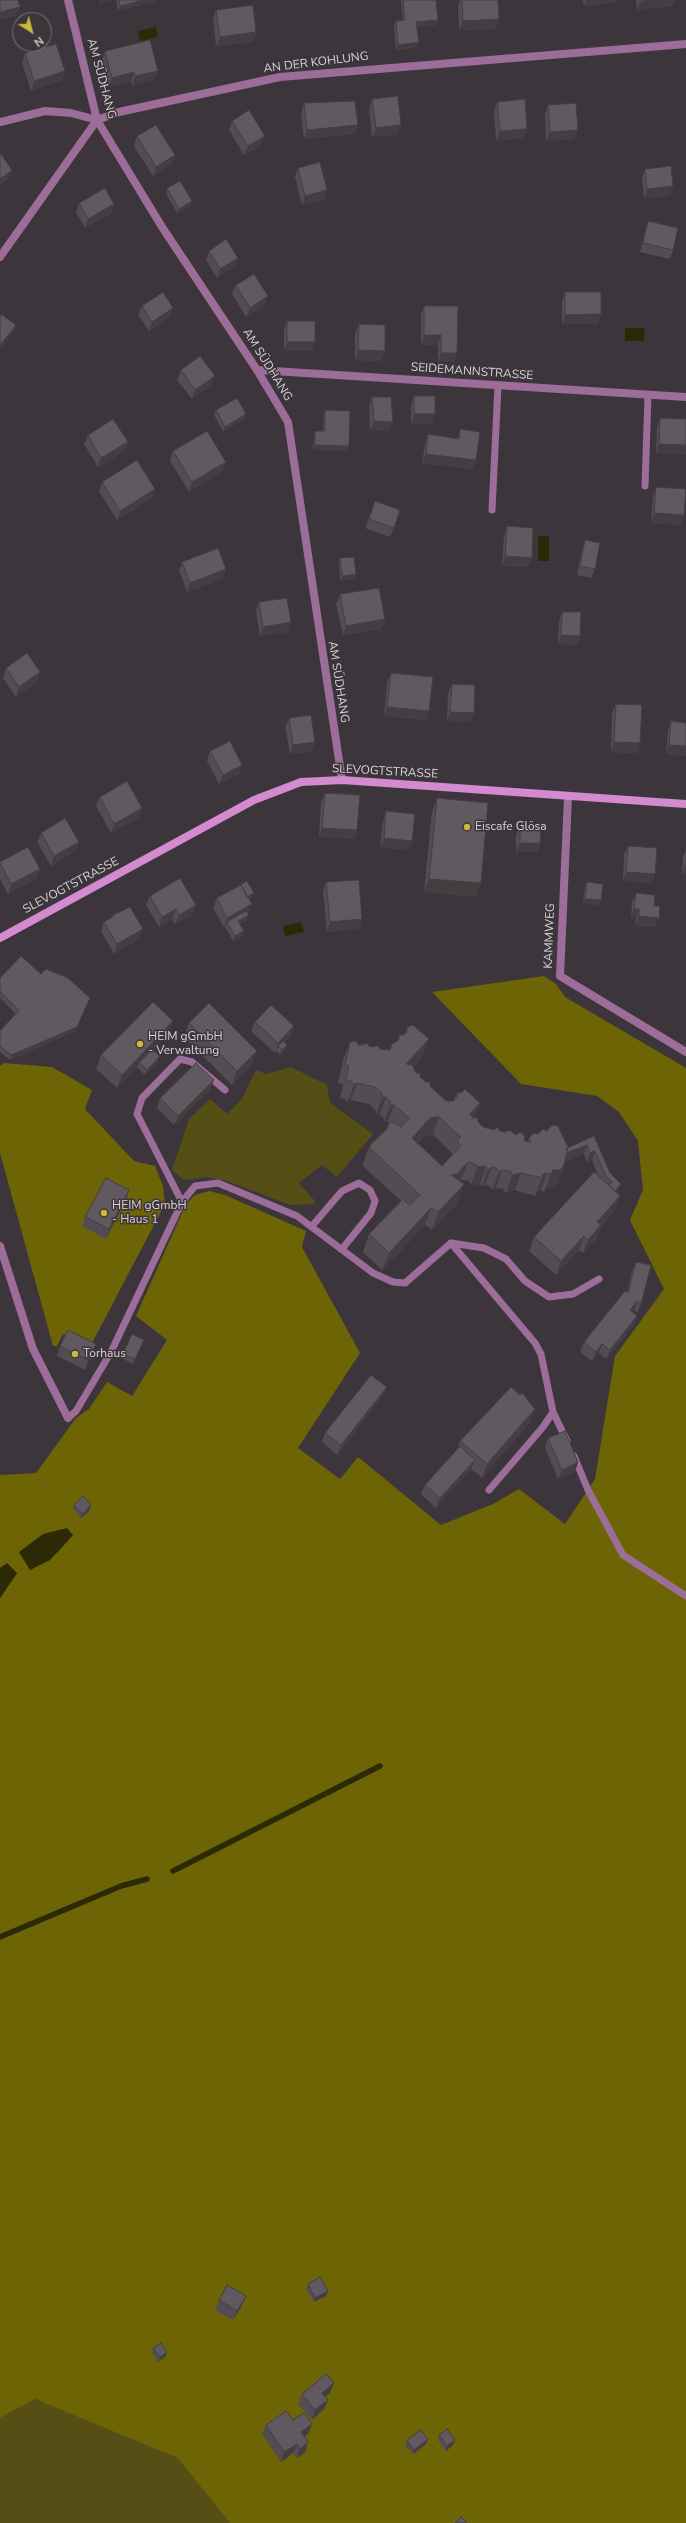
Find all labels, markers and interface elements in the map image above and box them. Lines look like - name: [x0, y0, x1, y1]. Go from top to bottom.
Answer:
- north arrow: [12, 12, 52, 52]
- text: N: [31, 33, 47, 50]
- street label: AM SÜDHANG: [83, 37, 119, 121]
- street label: AN DER KOHLUNG: [263, 49, 369, 77]
- street label: AM SÜDHANG: [239, 326, 295, 404]
- street label: SEIDEMANNSTRASSE: [410, 361, 534, 383]
- street label: AM SÜDHANG: [324, 640, 352, 724]
- street label: SLEVOGTSTRASSE: [332, 762, 438, 782]
- place label: Eiscafe Glösa: [475, 820, 547, 834]
- marker: Eiscafe Glösa: [462, 822, 472, 832]
- street label: SLEVOGTSTRASSE: [21, 855, 121, 917]
- street label: KAMMWEG: [542, 903, 558, 969]
- place label: HEIM gGmbH - Verwaltung: [148, 1030, 223, 1058]
- marker: HEIM gGmbH - Verwaltung: [135, 1039, 145, 1049]
- place label: HEIM gGmbH - Haus 1: [112, 1199, 187, 1227]
- marker: HEIM gGmbH - Haus 1: [99, 1208, 109, 1218]
- place label: Torhaus: [83, 1347, 126, 1361]
- marker: Torhaus: [70, 1349, 80, 1359]

